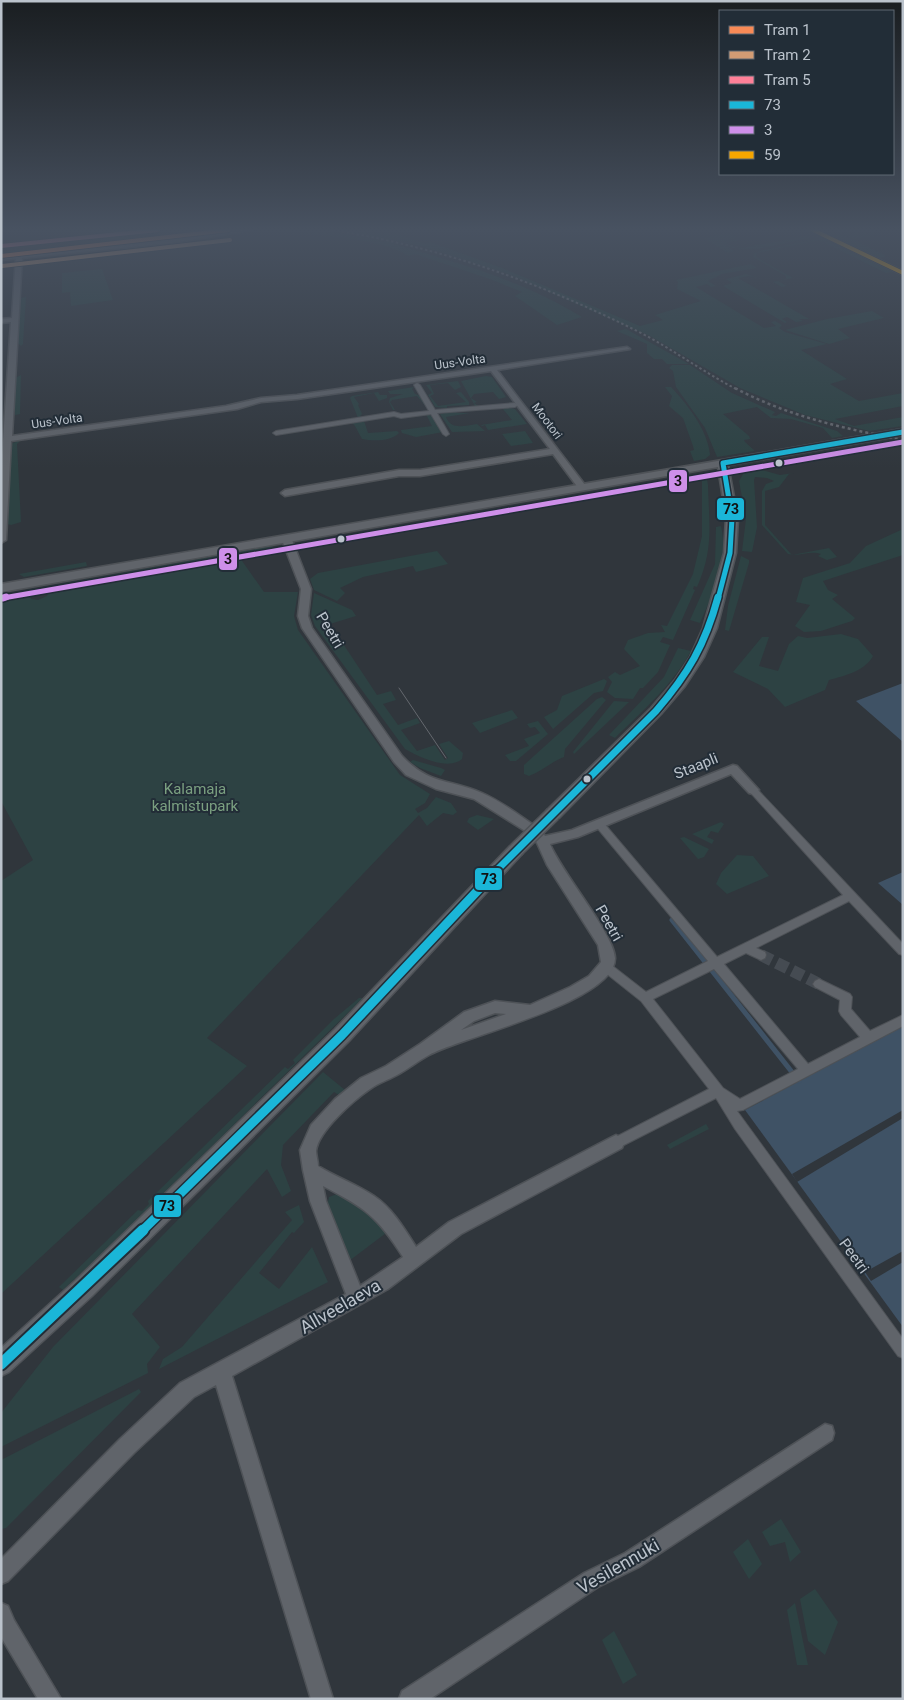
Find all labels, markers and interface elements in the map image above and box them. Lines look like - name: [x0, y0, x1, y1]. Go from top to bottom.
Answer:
- legend: [719, 10, 894, 175]
- text: Tram 1: [764, 21, 811, 39]
- text: Tram 2: [764, 46, 811, 64]
- text: Tram 5: [764, 71, 811, 89]
- text: 73: [764, 96, 781, 114]
- text: 3: [764, 121, 772, 139]
- text: 59: [764, 146, 781, 164]
- street label: Uus-Volta: [434, 351, 486, 373]
- street label: Mootori: [529, 400, 565, 442]
- street label: Uus-Volta: [31, 410, 83, 432]
- unlabelled marker: [774, 458, 784, 468]
- line badge: 3: [668, 469, 688, 493]
- text: 3: [674, 473, 682, 489]
- line badge: 73: [716, 497, 745, 521]
- text: 73: [723, 501, 739, 517]
- unlabelled marker: [336, 534, 346, 544]
- line badge: 3: [218, 547, 238, 571]
- text: 3: [224, 551, 232, 567]
- street label: Peetri: [312, 609, 348, 651]
- street label: Staapli: [671, 749, 721, 783]
- unlabelled marker: [582, 774, 592, 784]
- park label: Kalamaja kalmistupark: [152, 780, 239, 815]
- line badge: 73: [474, 867, 503, 891]
- text: 73: [481, 871, 497, 887]
- street label: Peetri: [591, 902, 627, 944]
- line badge: 73: [153, 1194, 182, 1218]
- text: 73: [159, 1198, 175, 1214]
- street label: Peetri: [835, 1235, 873, 1277]
- street label: Allveelaeva: [296, 1274, 384, 1338]
- street label: Vesilennuki: [573, 1534, 663, 1598]

